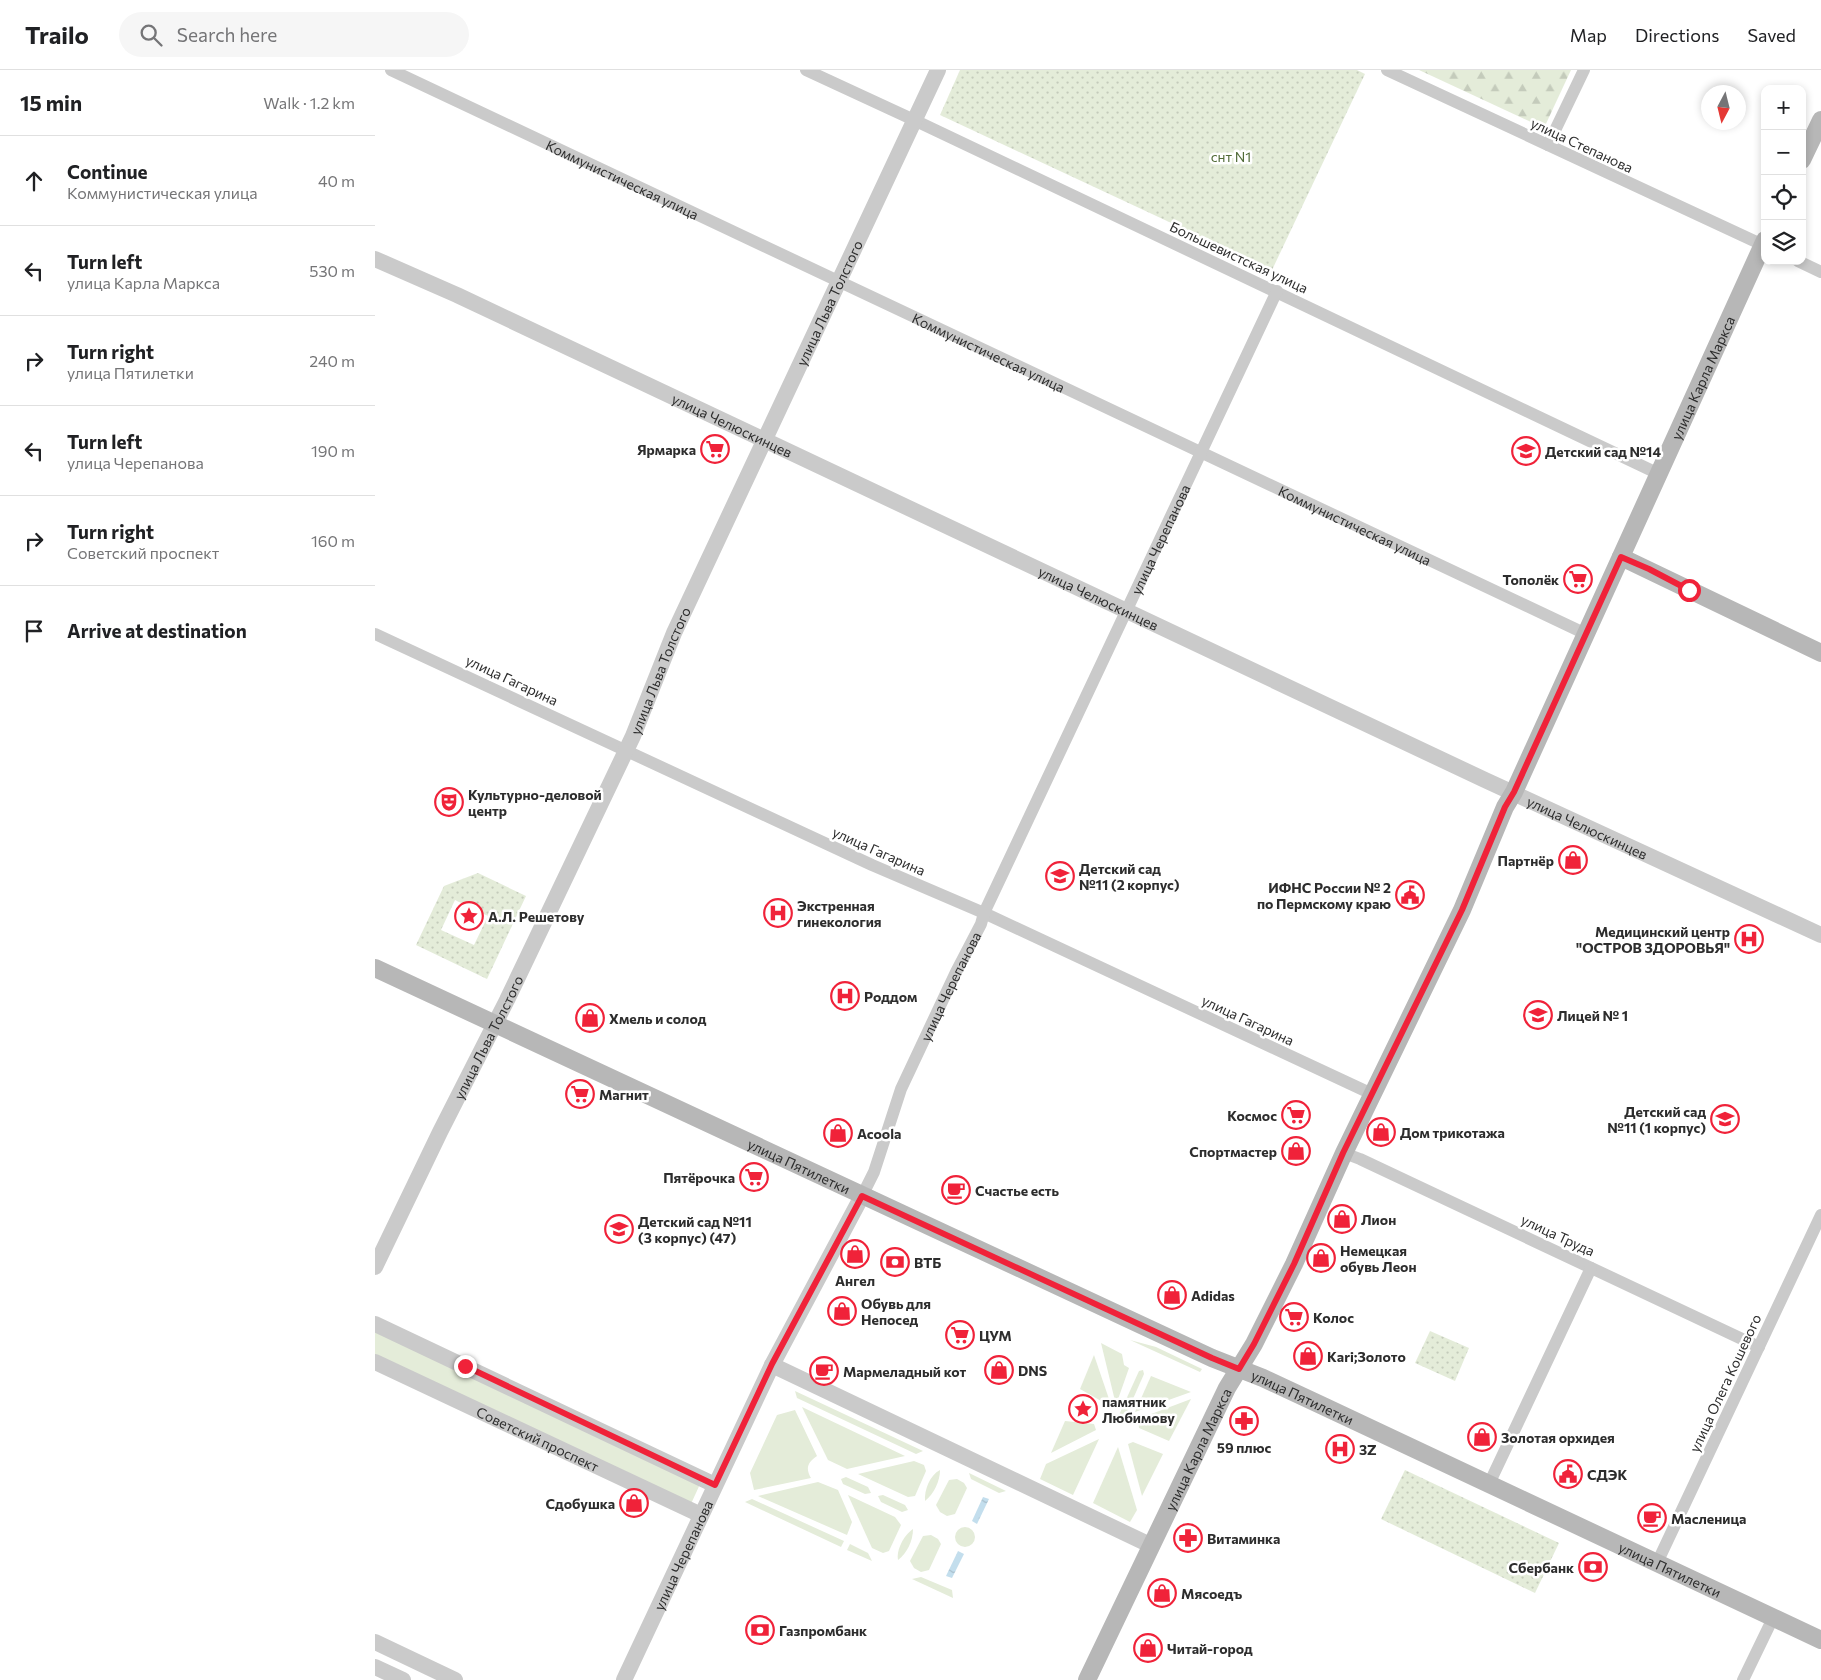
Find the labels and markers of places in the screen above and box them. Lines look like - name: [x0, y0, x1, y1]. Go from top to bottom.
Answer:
- supermarket icon: Ярмарка: [700, 434, 730, 464]
- school or university icon: Детский сад №14: [1511, 436, 1541, 466]
- place label: Ярмарка: [637, 441, 696, 458]
- place label: Детский сад №14: [1545, 443, 1661, 460]
- supermarket icon: Тополёк: [1563, 564, 1593, 594]
- place label: Тополёк: [1503, 571, 1559, 588]
- place label: Культурно-деловой центр: [468, 786, 602, 819]
- theatre icon: Культурно-деловой центр: [434, 787, 464, 817]
- shop icon: Партнёр: [1558, 845, 1588, 875]
- place label: Партнёр: [1498, 852, 1554, 869]
- place label: Детский сад №11 (2 корпус): [1079, 860, 1180, 893]
- school or university icon: Детский сад №11 (2 корпус): [1045, 861, 1075, 891]
- place label: ИФНС России № 2 по Пермскому краю: [1257, 879, 1391, 912]
- public building icon: ИФНС России № 2 по Пермскому краю: [1395, 880, 1425, 910]
- place label: Экстренная гинекология: [797, 897, 882, 930]
- hospital icon: Экстренная гинекология: [763, 898, 793, 928]
- place icon: А.Л. Решетову: [454, 901, 484, 931]
- place label: А.Л. Решетову: [488, 908, 585, 925]
- place label: Медицинский центр "ОСТРОВ ЗДОРОВЬЯ": [1576, 923, 1730, 956]
- hospital icon: Медицинский центр "ОСТРОВ ЗДОРОВЬЯ": [1734, 924, 1764, 954]
- hospital icon: Роддом: [830, 981, 860, 1011]
- place label: Роддом: [864, 988, 917, 1005]
- school or university icon: Лицей № 1: [1523, 1000, 1553, 1030]
- shop icon: Хмель и солод: [575, 1003, 605, 1033]
- place label: Лицей № 1: [1557, 1007, 1628, 1024]
- place label: Хмель и солод: [609, 1010, 707, 1027]
- supermarket icon: Магнит: [565, 1079, 595, 1109]
- place label: Магнит: [599, 1086, 649, 1103]
- supermarket icon: Космос: [1281, 1100, 1311, 1130]
- place label: Детский сад №11 (1 корпус): [1607, 1103, 1706, 1136]
- school or university icon: Детский сад №11 (1 корпус): [1710, 1104, 1740, 1134]
- place label: Космос: [1227, 1107, 1277, 1124]
- shop icon: Дом трикотажа: [1366, 1117, 1396, 1147]
- shop icon: Acoola: [823, 1118, 853, 1148]
- place label: Дом трикотажа: [1400, 1124, 1505, 1141]
- place label: Acoola: [857, 1125, 901, 1142]
- shop icon: Спортмастер: [1281, 1136, 1311, 1166]
- place label: Спортмастер: [1189, 1143, 1277, 1160]
- supermarket icon: Пятёрочка: [739, 1162, 769, 1192]
- place label: Пятёрочка: [663, 1169, 735, 1186]
- cafe icon: Счастье есть: [941, 1175, 971, 1205]
- place label: Счастье есть: [975, 1182, 1060, 1199]
- shop icon: Лион: [1327, 1204, 1357, 1234]
- place label: Лион: [1361, 1211, 1396, 1228]
- place label: Детский сад №11 (3 корпус) (47): [638, 1213, 752, 1246]
- school or university icon: Детский сад №11 (3 корпус) (47): [604, 1214, 634, 1244]
- shop icon: Ангел: [840, 1239, 870, 1269]
- place label: Немецкая обувь Леон: [1340, 1242, 1417, 1275]
- shop icon: Немецкая обувь Леон: [1306, 1243, 1336, 1273]
- bank icon: ВТБ: [880, 1247, 910, 1277]
- place label: ВТБ: [914, 1254, 941, 1271]
- place label: Ангел: [835, 1272, 875, 1289]
- shop icon: Adidas: [1157, 1280, 1187, 1310]
- place label: Adidas: [1191, 1287, 1235, 1304]
- place label: Обувь для Непосед: [861, 1295, 931, 1328]
- shop icon: Обувь для Непосед: [827, 1296, 857, 1326]
- supermarket icon: Колос: [1279, 1302, 1309, 1332]
- place label: Колос: [1313, 1309, 1354, 1326]
- supermarket icon: ЦУМ: [945, 1320, 975, 1350]
- place label: ЦУМ: [979, 1327, 1012, 1344]
- shop icon: Kari;Золото: [1293, 1341, 1323, 1371]
- place label: Kari;Золото: [1327, 1348, 1406, 1365]
- shop icon: DNS: [984, 1355, 1014, 1385]
- cafe icon: Мармеладный кот: [809, 1356, 839, 1386]
- place label: DNS: [1018, 1362, 1047, 1379]
- place label: Мармеладный кот: [843, 1363, 967, 1380]
- place label: памятник Любимову: [1102, 1393, 1175, 1426]
- place icon: памятник Любимову: [1068, 1394, 1098, 1424]
- pharmacy icon: 59 плюс: [1229, 1406, 1259, 1436]
- shop icon: Золотая орхидея: [1467, 1422, 1497, 1452]
- place label: Золотая орхидея: [1501, 1429, 1615, 1446]
- hospital icon: 3Z: [1325, 1434, 1355, 1464]
- place label: 59 плюс: [1217, 1439, 1271, 1456]
- place label: 3Z: [1359, 1441, 1377, 1458]
- public building icon: СДЭК: [1553, 1459, 1583, 1489]
- place label: СДЭК: [1587, 1466, 1627, 1483]
- shop icon: Сдобушка: [619, 1488, 649, 1518]
- place label: Сдобушка: [546, 1495, 615, 1512]
- cafe icon: Масленица: [1637, 1503, 1667, 1533]
- place label: Масленица: [1671, 1510, 1746, 1527]
- pharmacy icon: Витаминка: [1173, 1523, 1203, 1553]
- place label: Витаминка: [1207, 1530, 1280, 1547]
- bank icon: Сбербанк: [1578, 1552, 1608, 1582]
- place label: Сбербанк: [1509, 1559, 1574, 1576]
- shop icon: Мясоедъ: [1147, 1578, 1177, 1608]
- place label: Мясоедъ: [1181, 1585, 1242, 1602]
- bank icon: Газпромбанк: [745, 1615, 775, 1645]
- place label: Газпромбанк: [779, 1622, 867, 1639]
- shop icon: Читай-город: [1133, 1633, 1163, 1663]
- place label: Читай-город: [1167, 1640, 1253, 1657]

